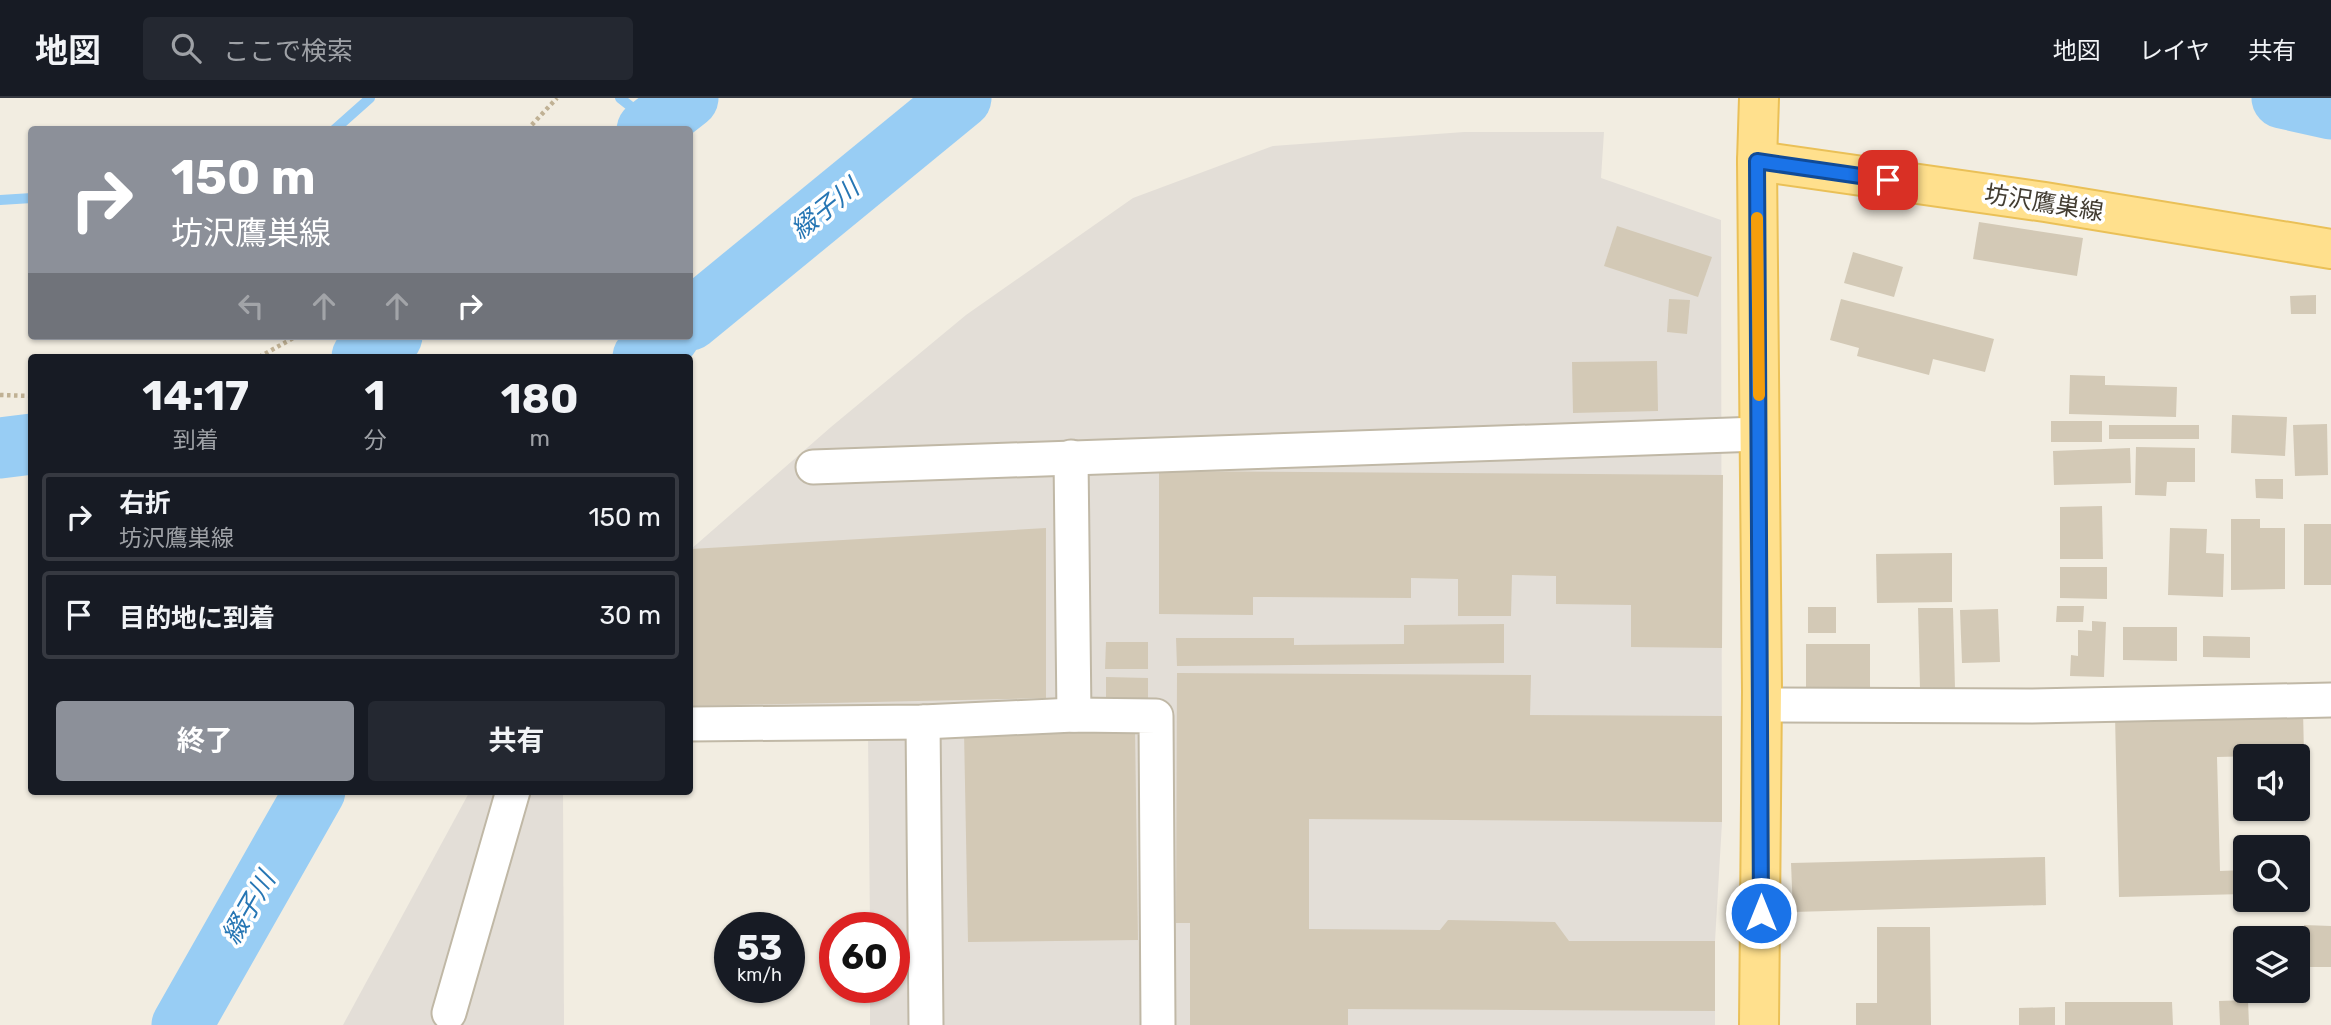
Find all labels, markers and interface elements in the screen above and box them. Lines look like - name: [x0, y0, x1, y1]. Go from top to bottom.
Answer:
- search box: [143, 17, 633, 80]
- icon: search: [167, 29, 205, 67]
- text: 地図: [35, 31, 101, 70]
- text: ここで検索: [223, 36, 353, 67]
- text: 地図: [2053, 37, 2101, 65]
- text: レイヤ: [2139, 37, 2210, 65]
- text: 共有: [2248, 37, 2296, 65]
- text: 150 m: [171, 148, 316, 206]
- pin: [1858, 150, 1918, 210]
- icon: right: [56, 154, 147, 245]
- icon: arrive: [1869, 161, 1907, 199]
- water label: 綴子川: [785, 171, 867, 246]
- street label: 坊沢鷹巣線: [1983, 180, 2105, 226]
- text: 坊沢鷹巣線: [171, 214, 331, 252]
- icon: left: [232, 287, 270, 325]
- icon: ahead: [305, 287, 343, 325]
- icon: ahead: [378, 287, 416, 325]
- icon: right: [451, 287, 489, 325]
- text: 14:17: [142, 371, 249, 421]
- text: 1: [364, 371, 385, 421]
- text: 180: [501, 374, 579, 424]
- text: m: [529, 424, 550, 452]
- text: 到着: [173, 426, 219, 454]
- text: 分: [363, 426, 386, 454]
- text: 右折: [119, 488, 171, 519]
- icon: right: [60, 498, 98, 536]
- text: 150 m: [588, 502, 661, 533]
- text: 坊沢鷹巣線: [119, 524, 234, 552]
- icon: arrive: [60, 596, 98, 634]
- text: 30 m: [599, 600, 661, 631]
- text: 目的地に到着: [119, 603, 275, 634]
- button: 終了: [56, 701, 354, 781]
- button: 共有: [368, 701, 665, 781]
- map controls: [2233, 744, 2310, 1003]
- button: sound: [2233, 744, 2310, 821]
- button: search: [2233, 835, 2310, 912]
- water label: 綴子川: [216, 864, 283, 950]
- position arrow: [1724, 876, 1798, 950]
- speed limit sign: 60: [819, 912, 910, 1003]
- button: layers: [2233, 926, 2310, 1003]
- text: 53: [737, 927, 782, 969]
- text: km/h: [737, 964, 782, 986]

